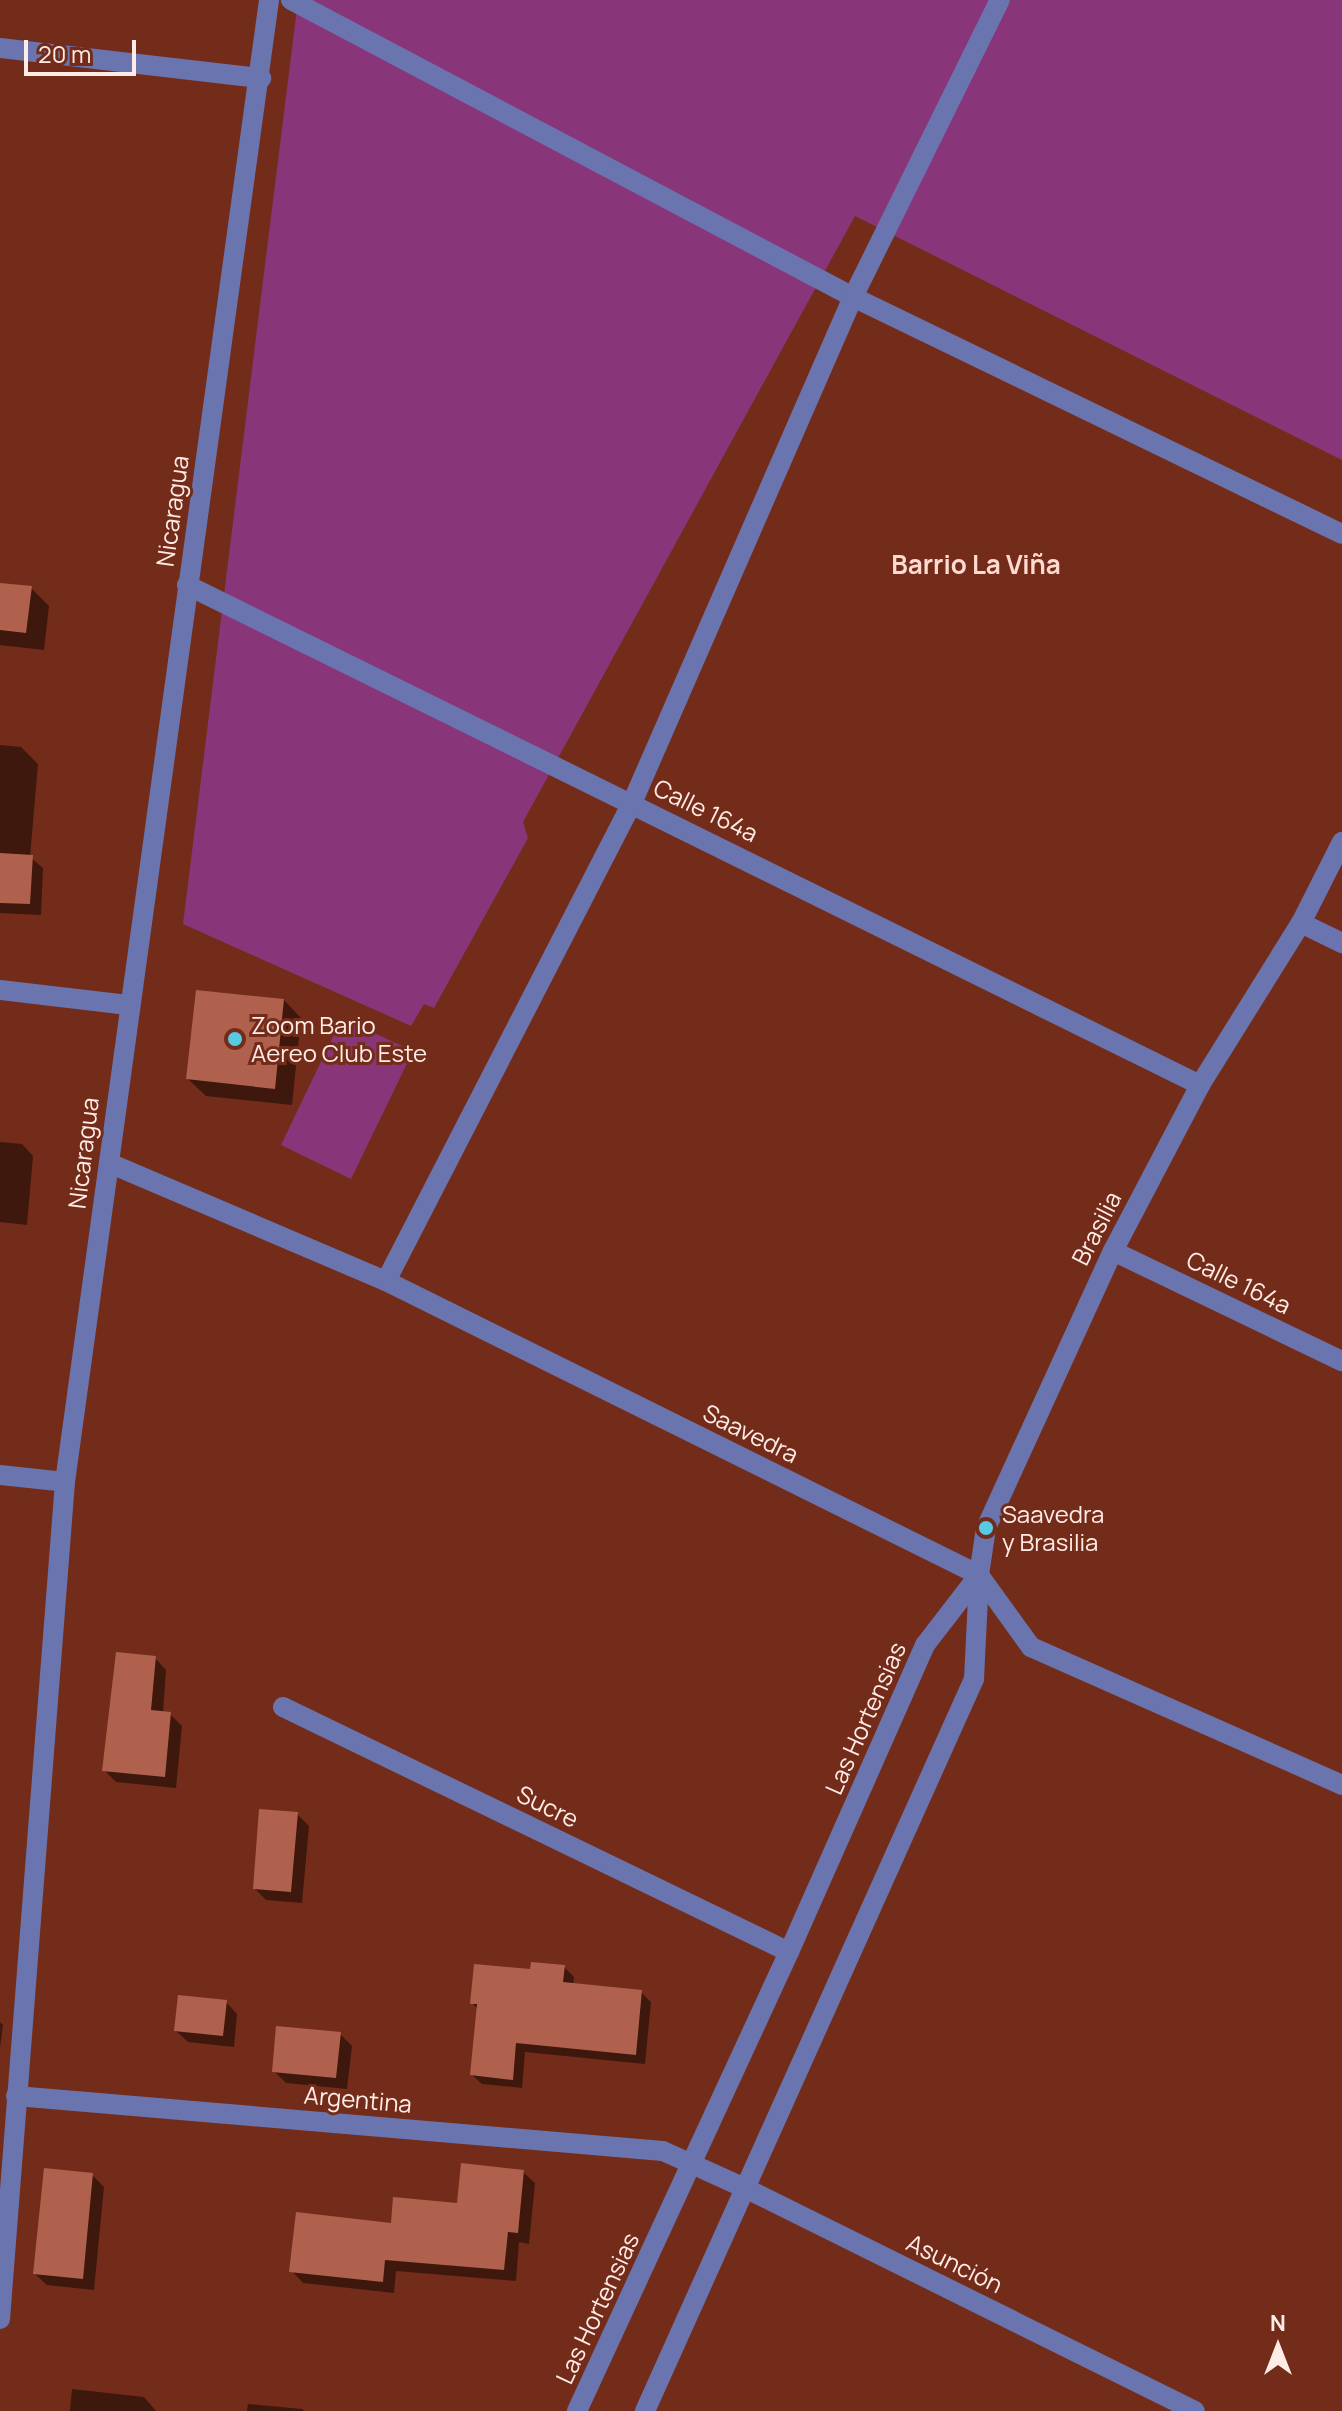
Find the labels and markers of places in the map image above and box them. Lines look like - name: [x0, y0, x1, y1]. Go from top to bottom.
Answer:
- place label: Zoom Bario Aereo Club Este: [251, 1011, 427, 1067]
- marker: Zoom Bario Aereo Club Este: [226, 1030, 244, 1048]
- place label: Saavedra y Brasilia: [1002, 1500, 1104, 1556]
- marker: Saavedra y Brasilia: [977, 1519, 995, 1537]

